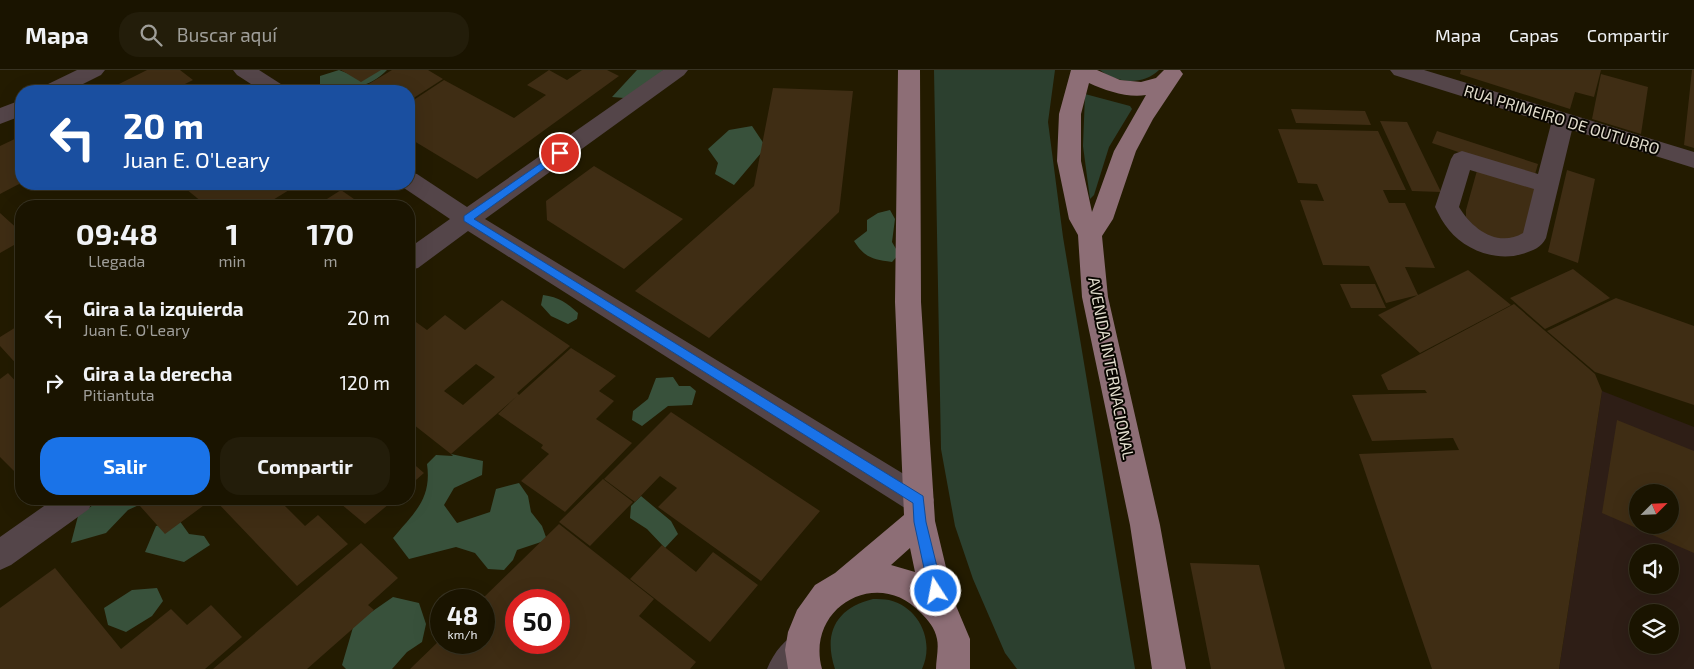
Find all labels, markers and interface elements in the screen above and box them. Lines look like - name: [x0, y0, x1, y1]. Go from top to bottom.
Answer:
- search box: [119, 12, 469, 57]
- text: Mapa: [25, 20, 89, 49]
- icon: search: [137, 21, 165, 49]
- text: Buscar aquí: [177, 23, 277, 46]
- text: Mapa: [1435, 24, 1481, 46]
- text: Capas: [1509, 24, 1559, 46]
- text: Compartir: [1587, 24, 1669, 46]
- street label: RUA PRIMEIRO DE OUTUBRO: [1462, 80, 1662, 158]
- text: 20 m: [123, 104, 204, 146]
- icon: left: [40, 105, 105, 170]
- pin: [539, 132, 581, 174]
- icon: arrive: [546, 139, 574, 167]
- text: Juan E. O'Leary: [123, 146, 270, 172]
- text: 09:48: [76, 215, 158, 251]
- text: 1: [226, 215, 239, 251]
- text: 170: [307, 215, 354, 251]
- text: Llegada: [88, 251, 145, 270]
- text: min: [219, 251, 246, 270]
- text: m: [323, 251, 337, 270]
- street label: AVENIDA INTERNACIONAL: [1085, 275, 1139, 461]
- text: Gira a la izquierda: [83, 297, 244, 320]
- icon: left: [40, 304, 68, 332]
- text: 20 m: [347, 306, 390, 329]
- text: Juan E. O'Leary: [83, 320, 190, 339]
- text: Gira a la derecha: [83, 362, 232, 385]
- icon: right: [40, 369, 68, 397]
- text: 120 m: [339, 371, 390, 394]
- text: Pitiantuta: [83, 385, 155, 404]
- button: Salir: [40, 437, 210, 495]
- button: Compartir: [220, 437, 390, 495]
- north arrow: [1629, 484, 1679, 534]
- map controls: [1629, 484, 1679, 654]
- button: sound: [1629, 544, 1679, 594]
- position arrow: [909, 564, 961, 616]
- speed limit sign: 50: [505, 589, 570, 654]
- text: 48: [447, 600, 478, 630]
- button: layers: [1629, 604, 1679, 654]
- text: km/h: [448, 627, 477, 641]

